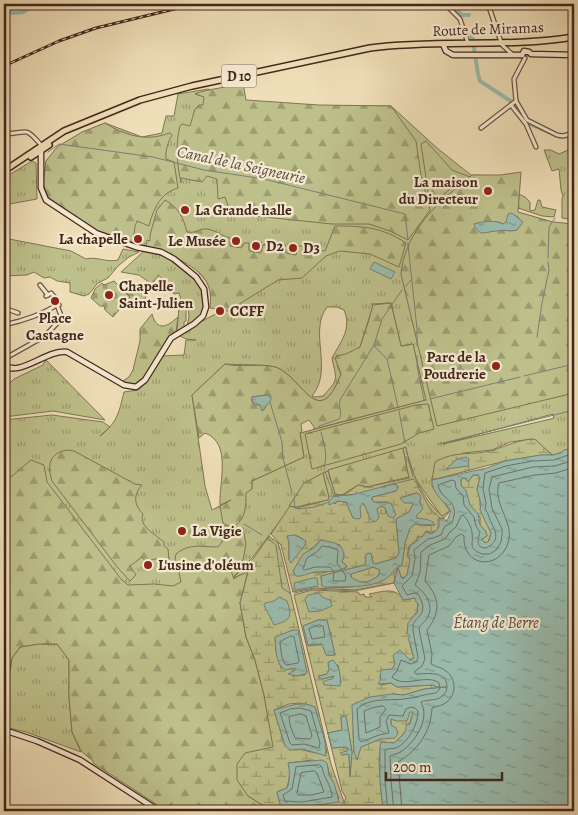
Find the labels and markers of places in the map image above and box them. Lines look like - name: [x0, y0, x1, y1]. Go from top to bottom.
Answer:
- place label: La maison du Directeur: [399, 172, 479, 209]
- marker: La maison du Directeur: [482, 185, 494, 197]
- place label: La Grande halle: [195, 200, 292, 220]
- marker: La Grande halle: [179, 204, 191, 216]
- place label: La chapelle: [59, 229, 128, 249]
- place label: Le Musée: [168, 231, 226, 251]
- marker: La chapelle: [132, 233, 144, 245]
- marker: Le Musée: [230, 235, 242, 247]
- place label: D2: [266, 236, 284, 256]
- place label: D3: [303, 238, 320, 258]
- marker: D2: [250, 240, 262, 252]
- marker: D3: [287, 242, 299, 254]
- place label: Chapelle Saint-Julien: [119, 276, 194, 313]
- marker: Chapelle Saint-Julien: [103, 289, 115, 301]
- marker: Place Castagne: [49, 295, 61, 307]
- place label: CCFF: [230, 301, 264, 321]
- marker: CCFF: [214, 305, 226, 317]
- place label: Place Castagne: [26, 308, 84, 345]
- place label: Parc de la Poudrerie: [423, 347, 487, 384]
- marker: Parc de la Poudrerie: [490, 360, 502, 372]
- place label: La Vigie: [192, 521, 242, 541]
- marker: La Vigie: [176, 525, 188, 537]
- place label: L'usine d'oléum: [158, 555, 254, 575]
- marker: L'usine d'oléum: [142, 559, 154, 571]

